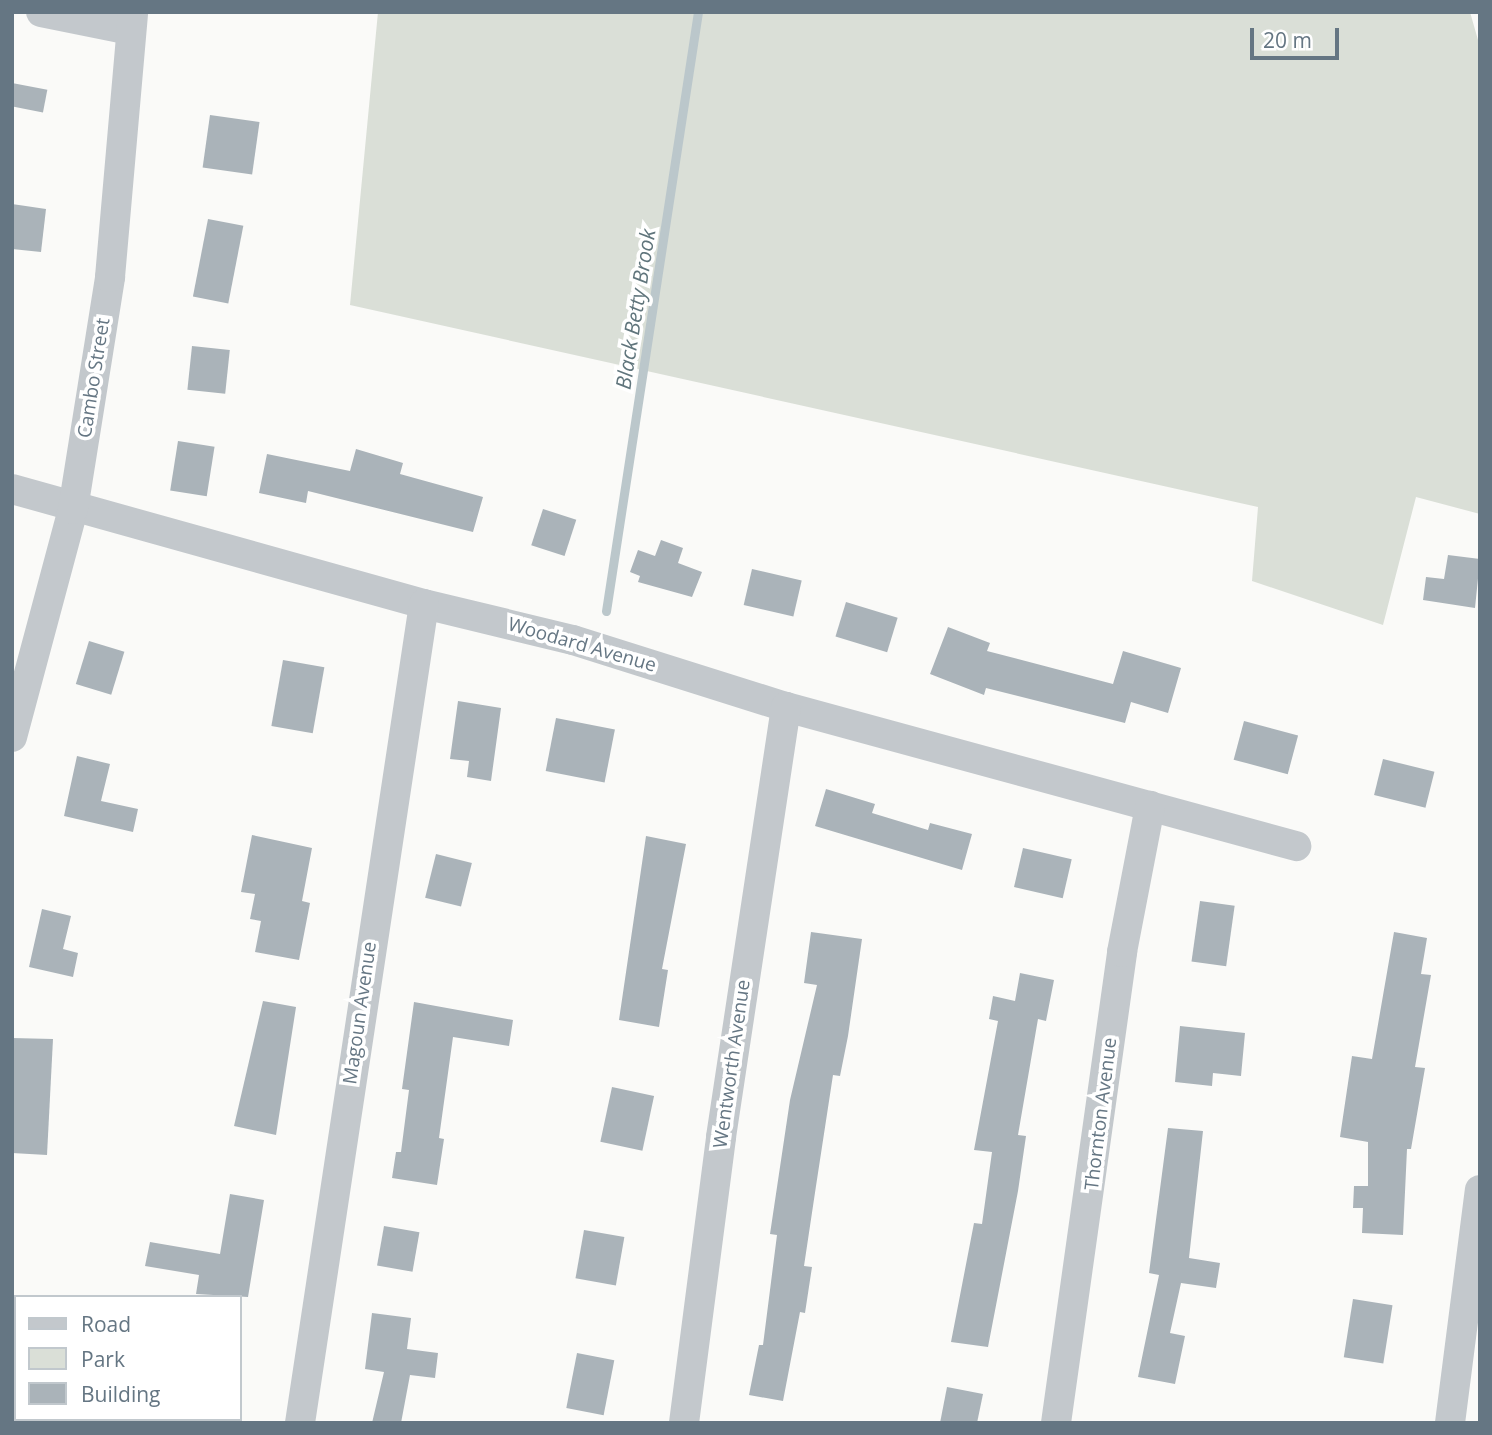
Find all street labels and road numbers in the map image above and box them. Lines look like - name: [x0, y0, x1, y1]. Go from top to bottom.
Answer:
- street label: Cambo Street: [73, 316, 115, 440]
- street label: Woodard Avenue: [505, 613, 659, 677]
- street label: Magoun Avenue: [339, 940, 381, 1086]
- street label: Wentworth Avenue: [709, 978, 755, 1150]
- street label: Thornton Avenue: [1080, 1036, 1122, 1192]

